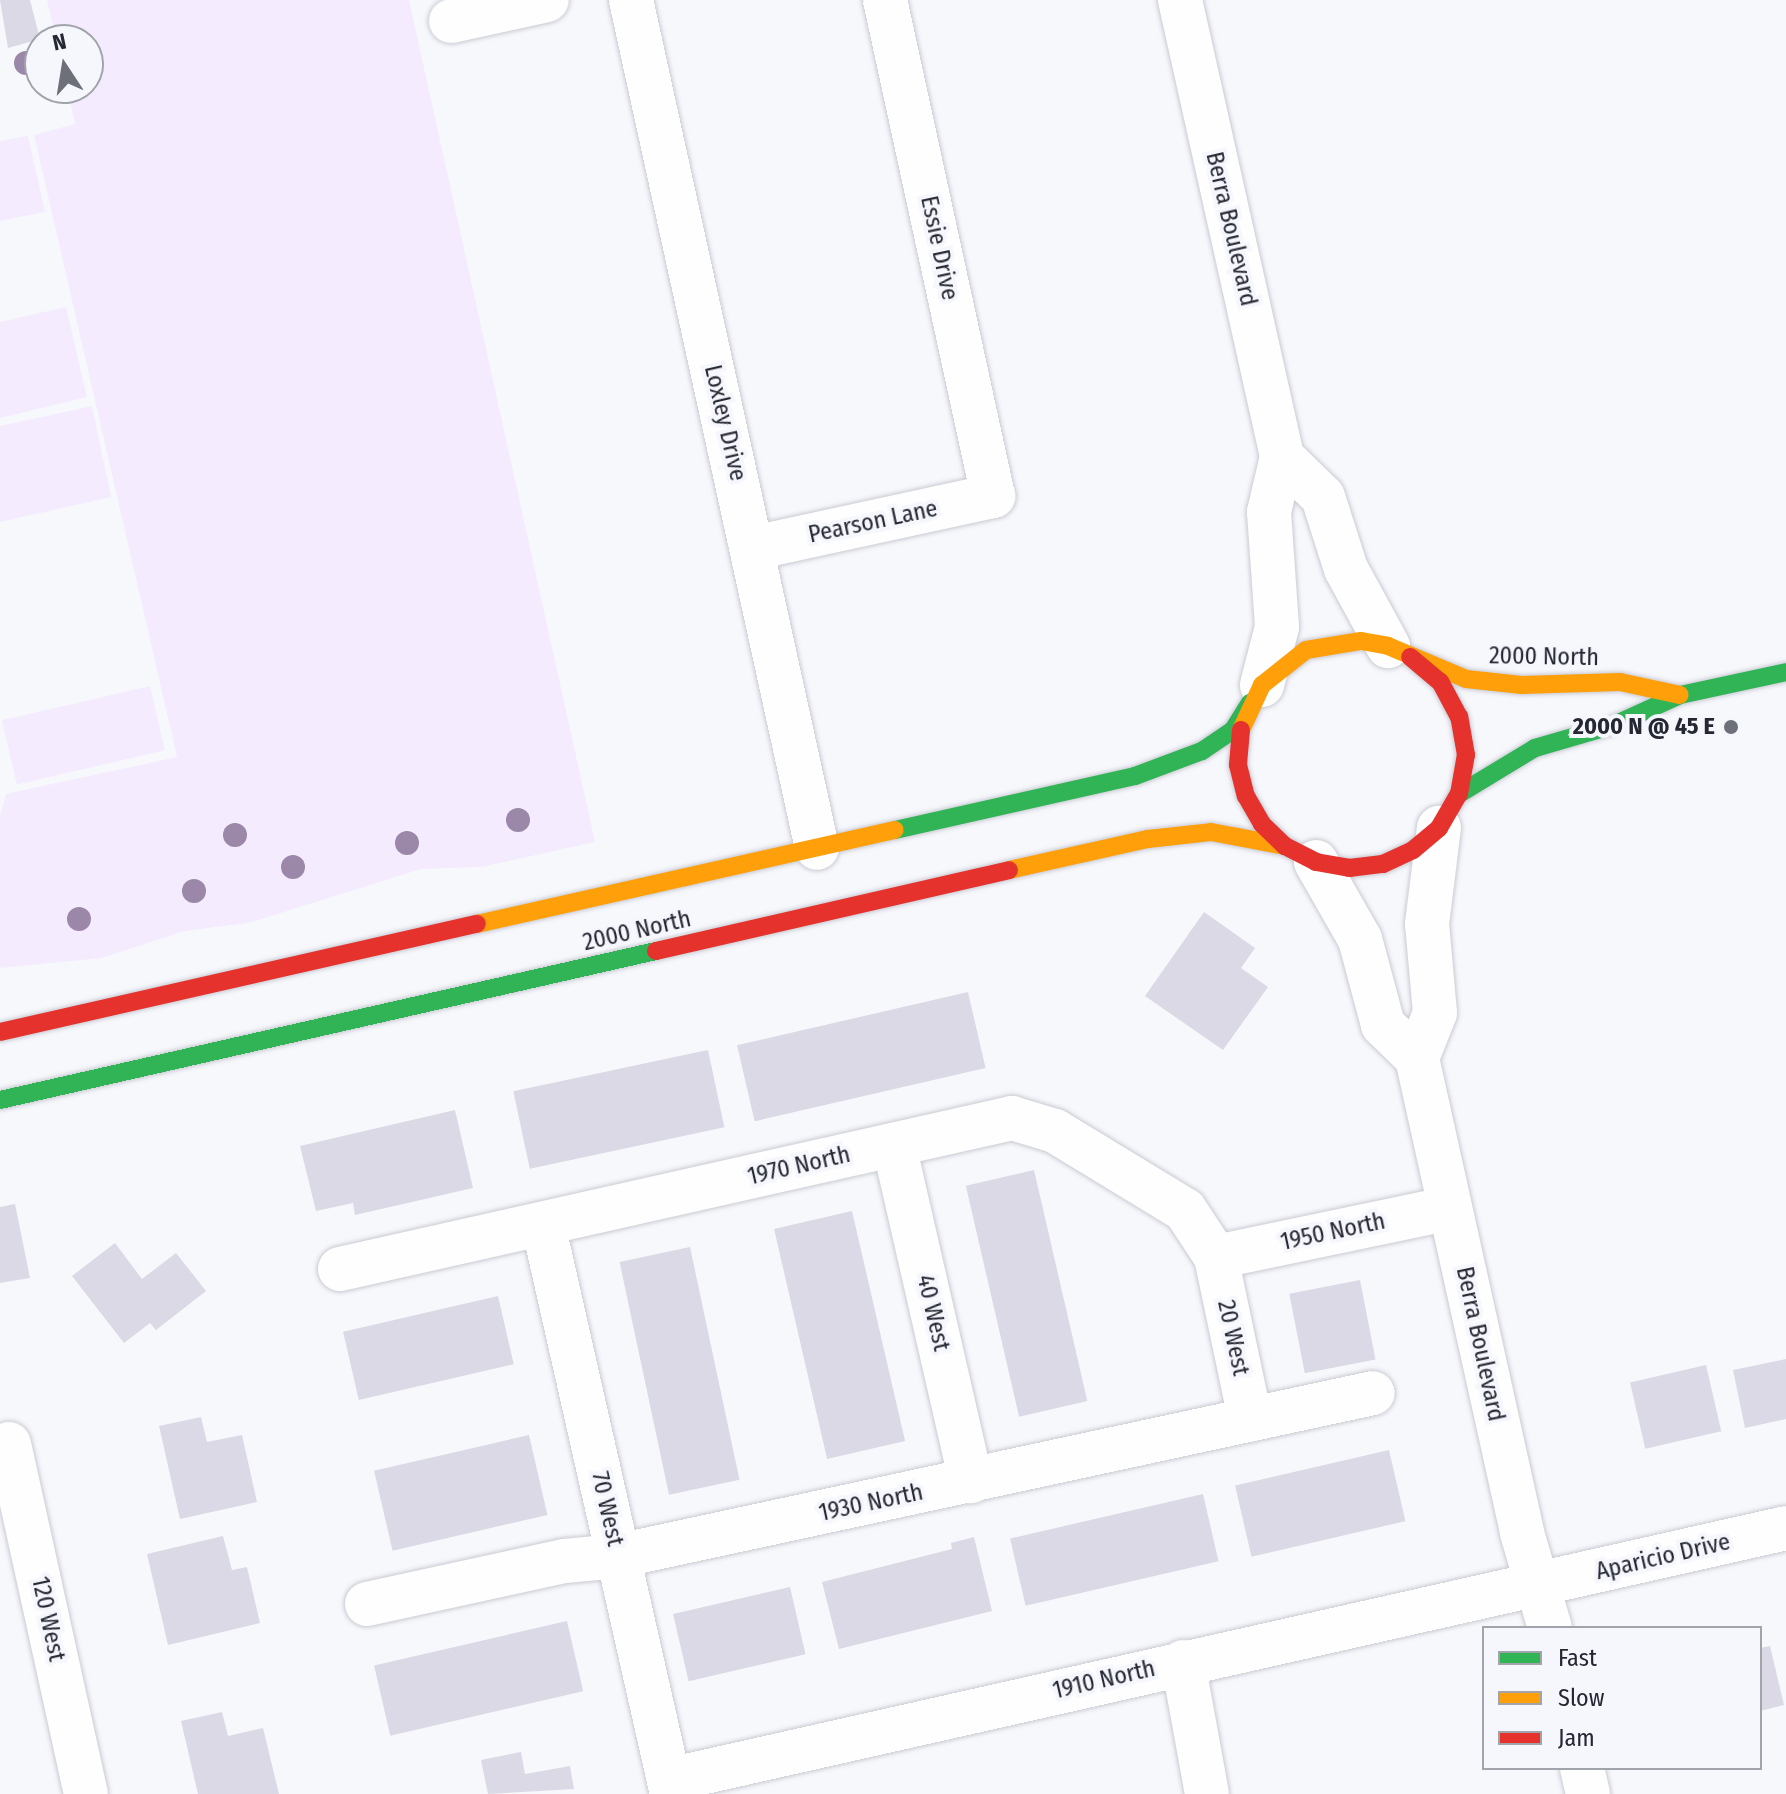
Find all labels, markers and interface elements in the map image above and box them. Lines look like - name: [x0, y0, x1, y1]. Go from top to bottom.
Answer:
- north arrow: [24, 24, 104, 104]
- text: N: [50, 27, 69, 57]
- street label: Berra Boulevard: [1199, 149, 1263, 309]
- street label: Essie Drive: [914, 193, 964, 303]
- street label: Loxley Drive: [698, 362, 752, 484]
- street label: Pearson Lane: [806, 494, 940, 550]
- street label: 2000 North: [1489, 642, 1599, 672]
- place label: 2000 N @ 45 E: [1573, 713, 1715, 741]
- marker: 2000 N @ 45 E: [1722, 718, 1740, 736]
- street label: 2000 North: [580, 905, 694, 957]
- street label: 1970 North: [745, 1140, 853, 1192]
- street label: 1950 North: [1278, 1207, 1388, 1257]
- street label: Berra Boulevard: [1450, 1264, 1510, 1424]
- street label: 40 West: [910, 1272, 956, 1354]
- street label: 20 West: [1211, 1298, 1255, 1378]
- street label: 70 West: [585, 1469, 629, 1549]
- street label: 1930 North: [816, 1478, 926, 1528]
- street label: Aparicio Drive: [1593, 1528, 1733, 1586]
- street label: 120 West: [25, 1574, 71, 1664]
- legend: [1482, 1626, 1762, 1770]
- text: Fast: [1558, 1644, 1597, 1672]
- street label: 1910 North: [1050, 1654, 1158, 1706]
- text: Slow: [1558, 1684, 1604, 1712]
- text: Jam: [1558, 1724, 1595, 1752]

